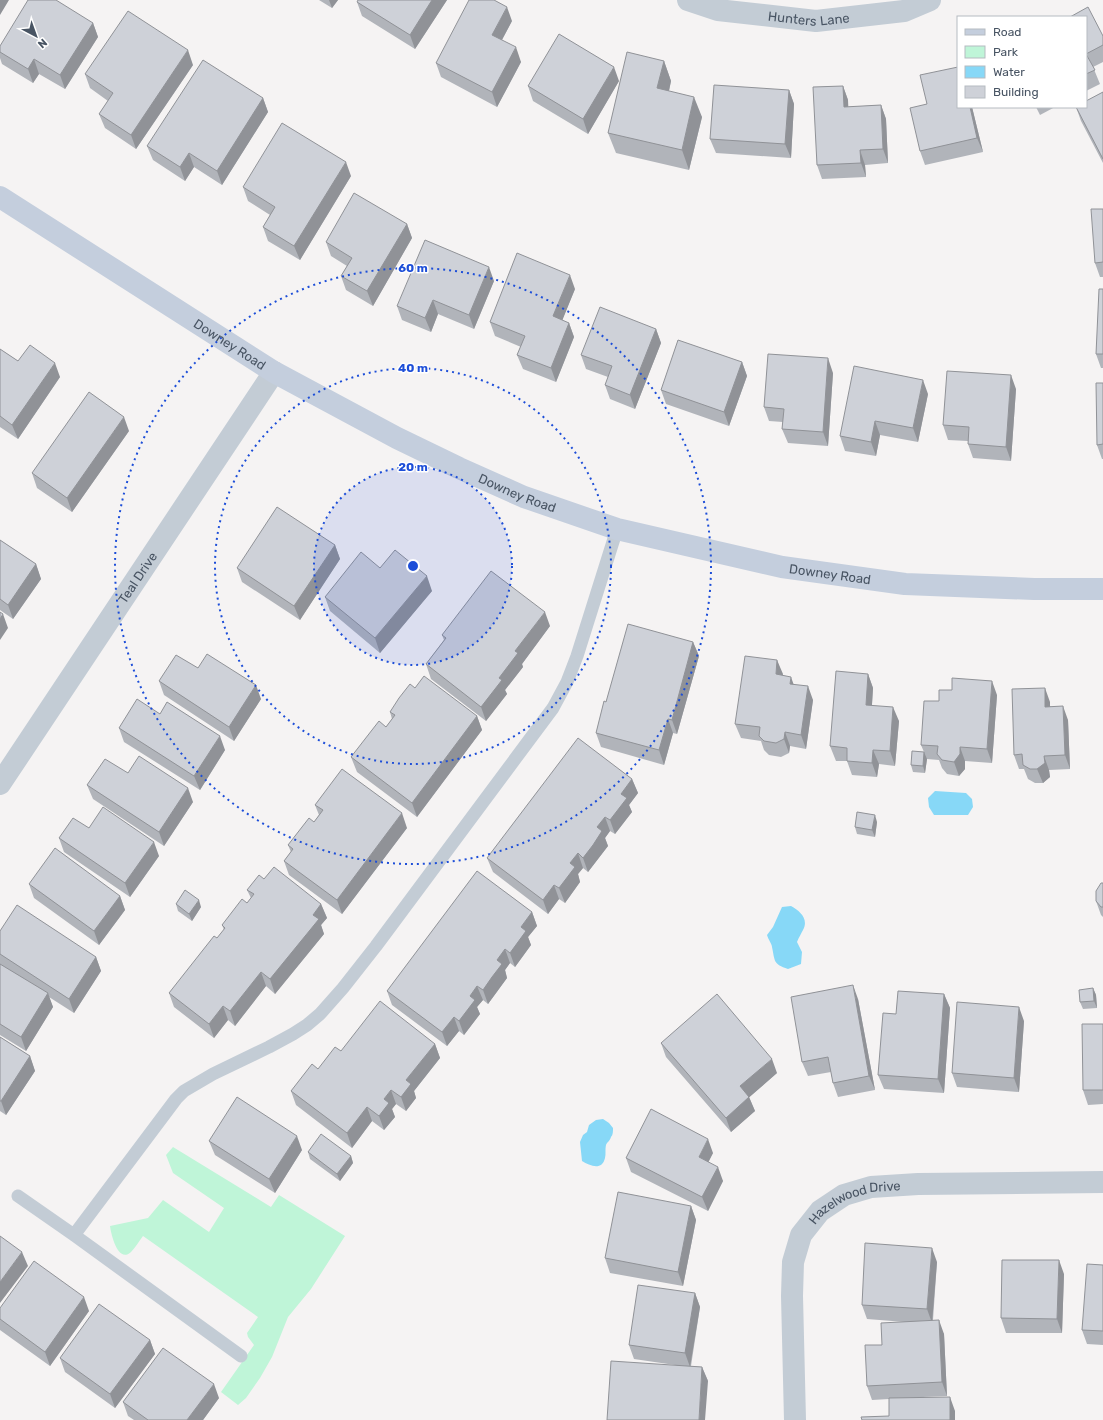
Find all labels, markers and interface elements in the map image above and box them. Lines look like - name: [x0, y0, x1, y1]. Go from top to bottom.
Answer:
- street label: Hunters Lane: [767, 9, 850, 29]
- north arrow: [16, 16, 56, 56]
- legend: [957, 16, 1087, 108]
- text: Road: [993, 25, 1021, 39]
- text: N: [35, 36, 49, 51]
- text: Park: [993, 45, 1019, 59]
- text: Water: [993, 65, 1025, 79]
- text: Building: [993, 85, 1039, 99]
- text: 60 m: [398, 261, 428, 275]
- street label: Downey Road: [191, 316, 269, 373]
- text: 40 m: [398, 361, 428, 375]
- text: 20 m: [398, 460, 428, 474]
- street label: Downey Road: [476, 471, 558, 515]
- street label: Teal Drive: [115, 549, 160, 606]
- centre of rings: [406, 559, 420, 573]
- street label: Downey Road: [788, 561, 872, 587]
- street label: Hazelwood Drive: [806, 1178, 901, 1227]

